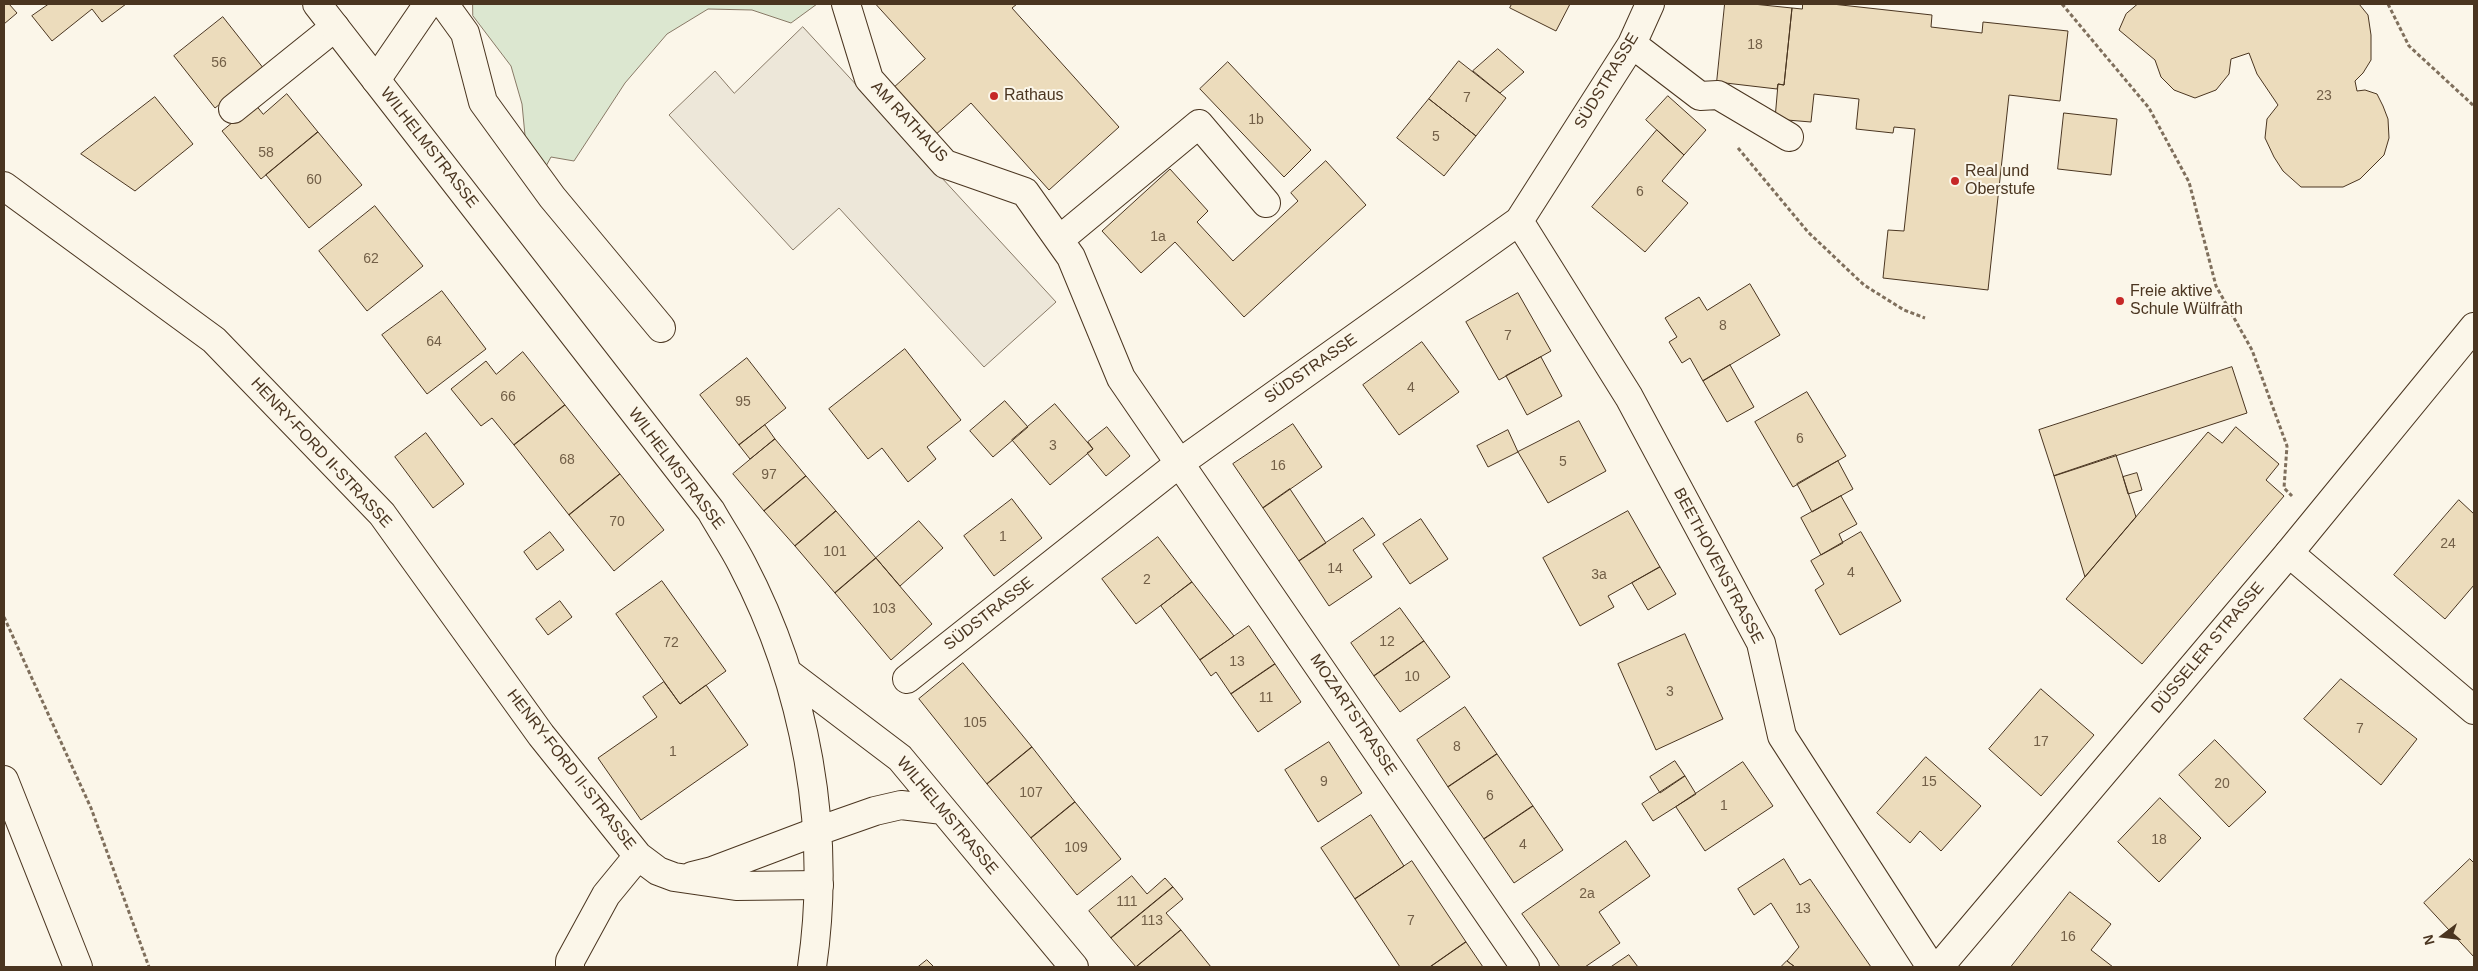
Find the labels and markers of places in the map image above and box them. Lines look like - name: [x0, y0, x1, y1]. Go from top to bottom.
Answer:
- place label: Rathaus: [1004, 86, 1064, 106]
- marker: Rathaus: [988, 90, 1000, 102]
- place label: Real und Oberstufe: [1965, 162, 2035, 200]
- marker: Real und Oberstufe: [1949, 175, 1961, 187]
- place label: Freie aktive Schule Wülfrath: [2130, 282, 2243, 320]
- marker: Freie aktive Schule Wülfrath: [2114, 295, 2126, 307]

